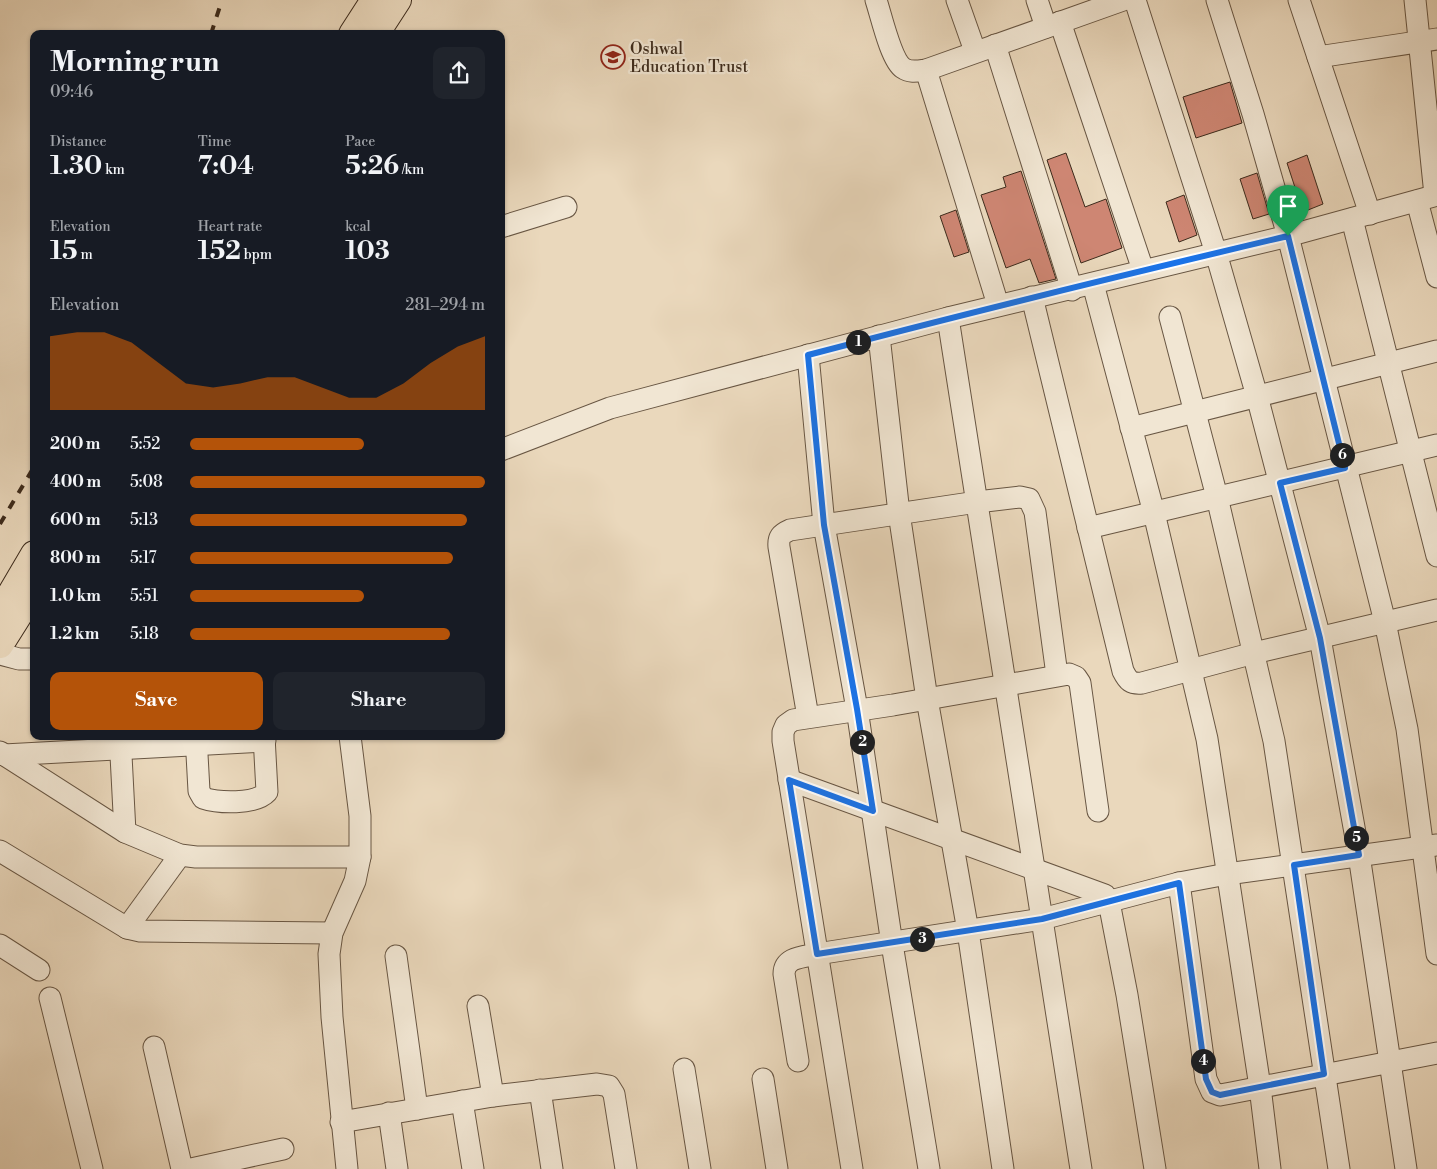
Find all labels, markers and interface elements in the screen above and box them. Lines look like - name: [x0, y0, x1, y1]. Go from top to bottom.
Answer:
- place label: Oshwal Education Trust: [630, 39, 748, 77]
- school or university icon: Oshwal Education Trust: [600, 44, 626, 70]
- text: Morning run: [50, 45, 219, 80]
- button: share: [433, 47, 485, 99]
- text: 09:46: [50, 82, 93, 102]
- text: Distance: [50, 133, 107, 151]
- text: Time: [198, 133, 231, 151]
- text: Pace: [345, 133, 375, 151]
- text: 1.30: [50, 151, 102, 182]
- text: 7:04: [198, 151, 254, 182]
- text: 5:26: [345, 151, 399, 182]
- text: km: [102, 161, 125, 179]
- text: /km: [399, 161, 424, 179]
- pin: [1267, 185, 1309, 236]
- icon: arrive: [1274, 192, 1302, 220]
- text: Elevation: [50, 218, 111, 236]
- text: Heart rate: [198, 218, 262, 236]
- text: kcal: [345, 218, 371, 236]
- text: 15: [50, 236, 78, 267]
- text: 152: [198, 236, 241, 267]
- text: 103: [345, 236, 390, 267]
- text: m: [78, 246, 93, 264]
- text: bpm: [241, 246, 272, 264]
- text: Elevation: [50, 295, 119, 315]
- text: 281–294 m: [405, 295, 485, 315]
- pin: 1: [846, 330, 870, 354]
- text: 1: [855, 333, 862, 351]
- text: 200 m: [50, 434, 100, 454]
- text: 5:52: [130, 434, 160, 454]
- pin: 6: [1330, 442, 1354, 468]
- text: 6: [1338, 446, 1347, 464]
- text: 400 m: [50, 472, 101, 492]
- text: 5:08: [130, 472, 163, 492]
- text: 600 m: [50, 510, 100, 530]
- text: 5:13: [130, 510, 158, 530]
- text: 800 m: [50, 548, 101, 568]
- text: 5:17: [130, 548, 157, 568]
- text: 1.0 km: [50, 586, 101, 606]
- text: 5:51: [130, 586, 158, 606]
- text: 1.2 km: [50, 624, 99, 644]
- text: 5:18: [130, 624, 159, 644]
- button: Save: [50, 672, 263, 730]
- button: Share: [273, 672, 485, 730]
- pin: 2: [850, 730, 874, 754]
- text: 2: [858, 733, 867, 751]
- pin: 5: [1344, 826, 1368, 850]
- text: 5: [1352, 829, 1361, 847]
- pin: 3: [910, 926, 934, 952]
- text: 3: [918, 930, 927, 948]
- pin: 4: [1190, 1048, 1216, 1074]
- text: 4: [1199, 1052, 1208, 1070]

